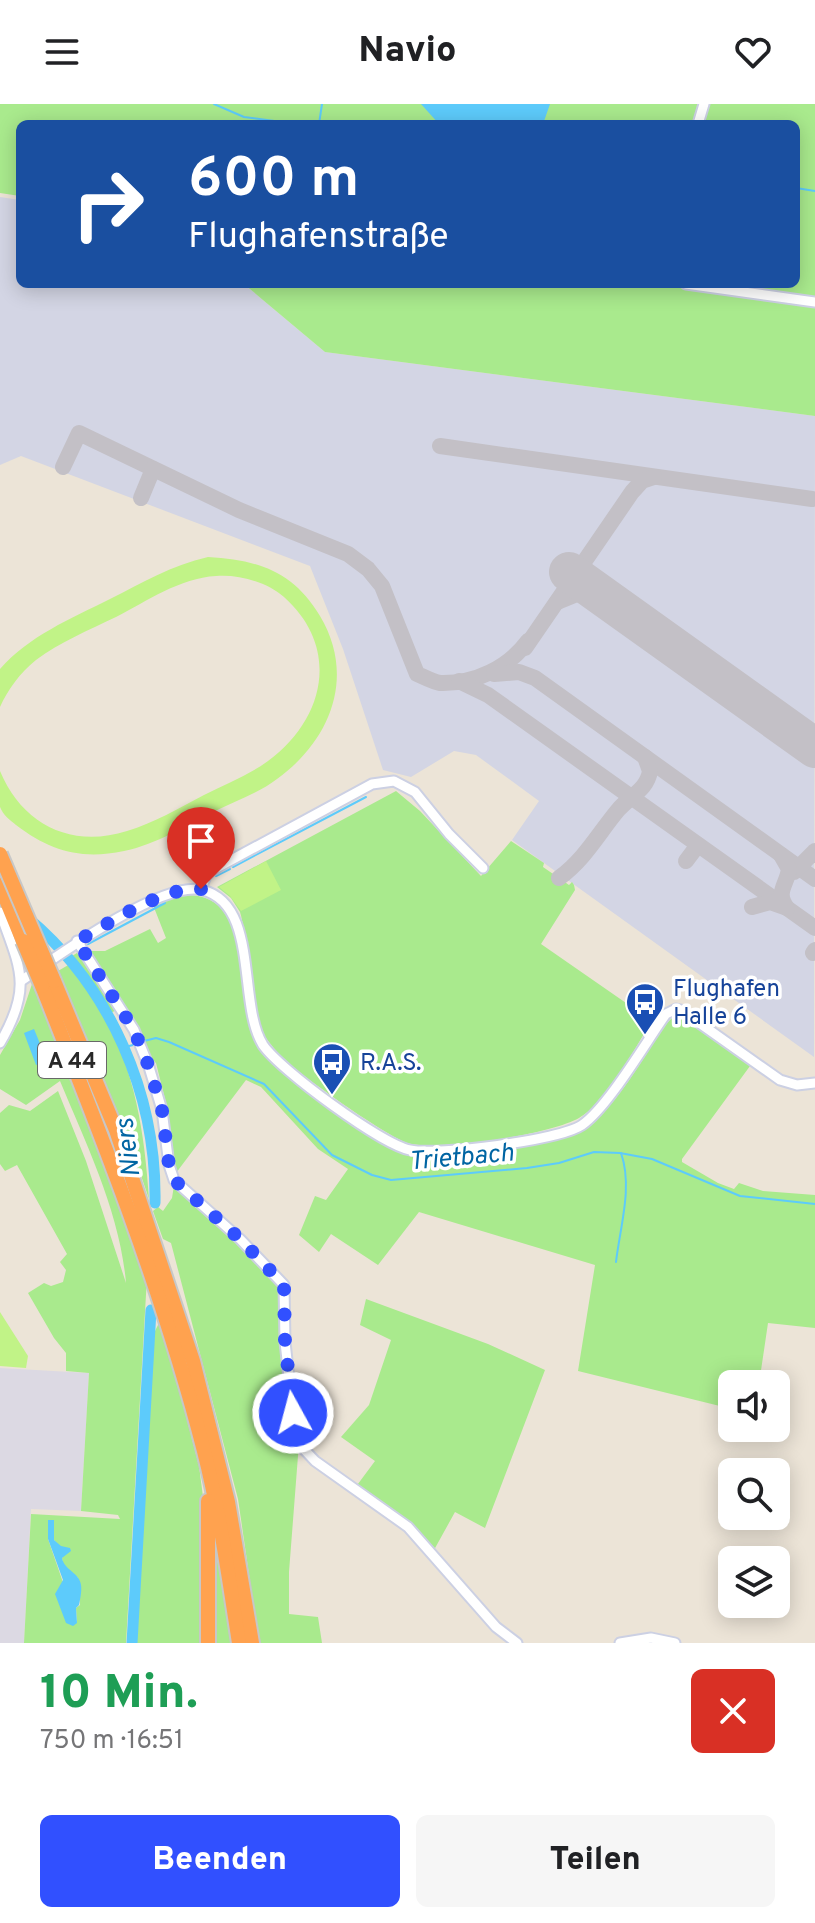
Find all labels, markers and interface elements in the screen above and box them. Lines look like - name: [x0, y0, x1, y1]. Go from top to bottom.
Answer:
- text: Navio: [358, 29, 457, 75]
- icon: menu: [40, 30, 84, 74]
- icon: heart: [731, 30, 775, 74]
- text: 600 m: [188, 146, 359, 216]
- icon: right: [56, 152, 160, 256]
- text: Flughafenstraße: [188, 215, 449, 261]
- pin: [167, 807, 235, 889]
- icon: arrive: [179, 819, 223, 863]
- place label: Flughafen Halle 6: [673, 975, 780, 1033]
- bus stop icon: Flughafen Halle 6: [624, 981, 666, 1036]
- bus stop icon: R.A.S.: [311, 1041, 353, 1096]
- road number: A 44: [38, 1042, 106, 1078]
- place label: R.A.S.: [360, 1049, 422, 1079]
- water label: Niers: [109, 1115, 149, 1179]
- water label: Trietbach: [407, 1137, 515, 1180]
- map controls: [718, 1370, 790, 1618]
- button: sound: [718, 1370, 790, 1442]
- position arrow: [251, 1371, 335, 1455]
- button: search: [718, 1458, 790, 1530]
- button: layers: [718, 1546, 790, 1618]
- text: 10 Min.: [40, 1665, 198, 1725]
- button: close: [691, 1669, 775, 1753]
- text: 750 m · 16:51: [40, 1725, 184, 1758]
- button: Beenden: [40, 1815, 400, 1907]
- button: Teilen: [416, 1815, 775, 1907]

